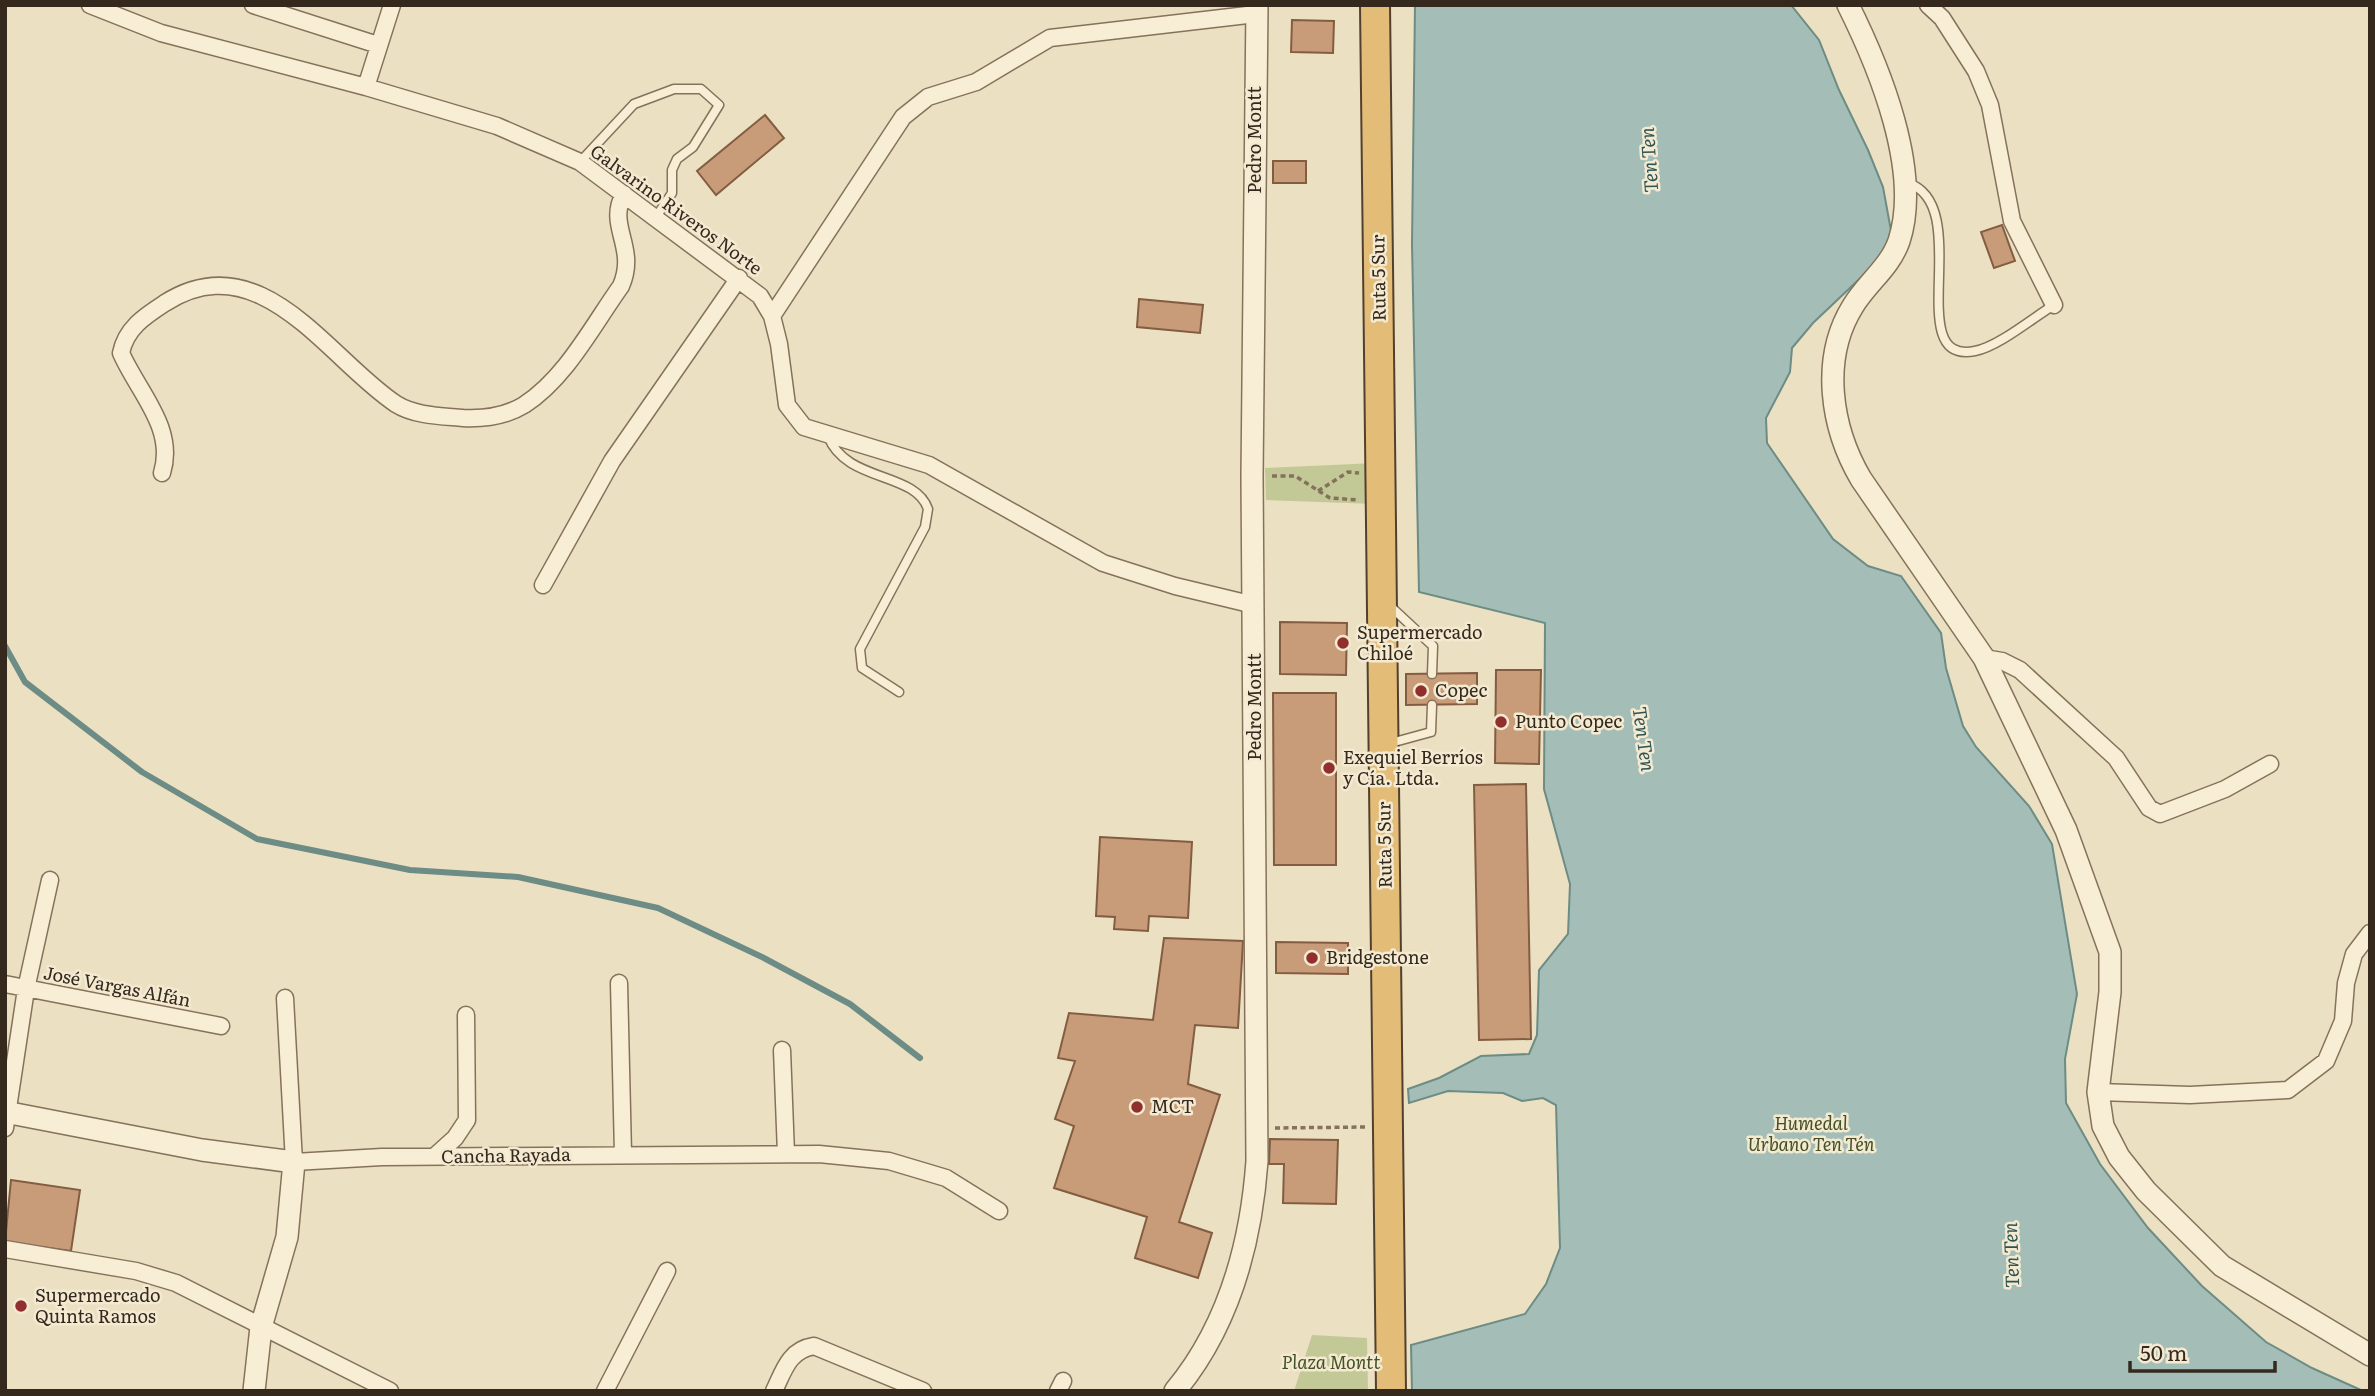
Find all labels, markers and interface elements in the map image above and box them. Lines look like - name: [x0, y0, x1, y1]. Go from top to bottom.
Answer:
- street label: Pedro Montt: [1240, 85, 1267, 194]
- water label: Ten Ten: [1632, 126, 1664, 194]
- street label: Galvarino Riveros Norte: [585, 137, 768, 280]
- street label: Ruta 5 Sur: [1363, 234, 1392, 322]
- place label: Supermercado Chiloé: [1357, 618, 1483, 666]
- marker: Supermercado Chiloé: [1335, 635, 1351, 651]
- street label: Pedro Montt: [1240, 652, 1267, 761]
- place label: Copec: [1435, 676, 1487, 703]
- marker: Copec: [1413, 683, 1429, 699]
- water label: Ten Ten: [1627, 705, 1663, 774]
- place label: Punto Copec: [1515, 707, 1622, 734]
- marker: Punto Copec: [1493, 714, 1509, 730]
- place label: Exequiel Berríos y Cía. Ltda.: [1343, 743, 1483, 791]
- marker: Exequiel Berríos y Cía. Ltda.: [1321, 760, 1337, 776]
- street label: Ruta 5 Sur: [1369, 801, 1398, 889]
- place label: Bridgestone: [1326, 943, 1429, 970]
- marker: Bridgestone: [1304, 950, 1320, 966]
- street label: José Vargas Alfán: [41, 958, 193, 1013]
- place label: MCT: [1151, 1092, 1194, 1119]
- marker: MCT: [1129, 1099, 1145, 1115]
- park label: Humedal Urbano Ten Tén: [1747, 1109, 1875, 1157]
- street label: Cancha Rayada: [441, 1140, 571, 1169]
- water label: Ten Ten: [1995, 1221, 2025, 1288]
- place label: Supermercado Quinta Ramos: [35, 1281, 161, 1329]
- marker: Supermercado Quinta Ramos: [13, 1298, 29, 1314]
- scale bar: [2130, 1330, 2275, 1374]
- text: 50 m: [2140, 1336, 2187, 1367]
- park label: Plaza Montt: [1282, 1348, 1380, 1375]

